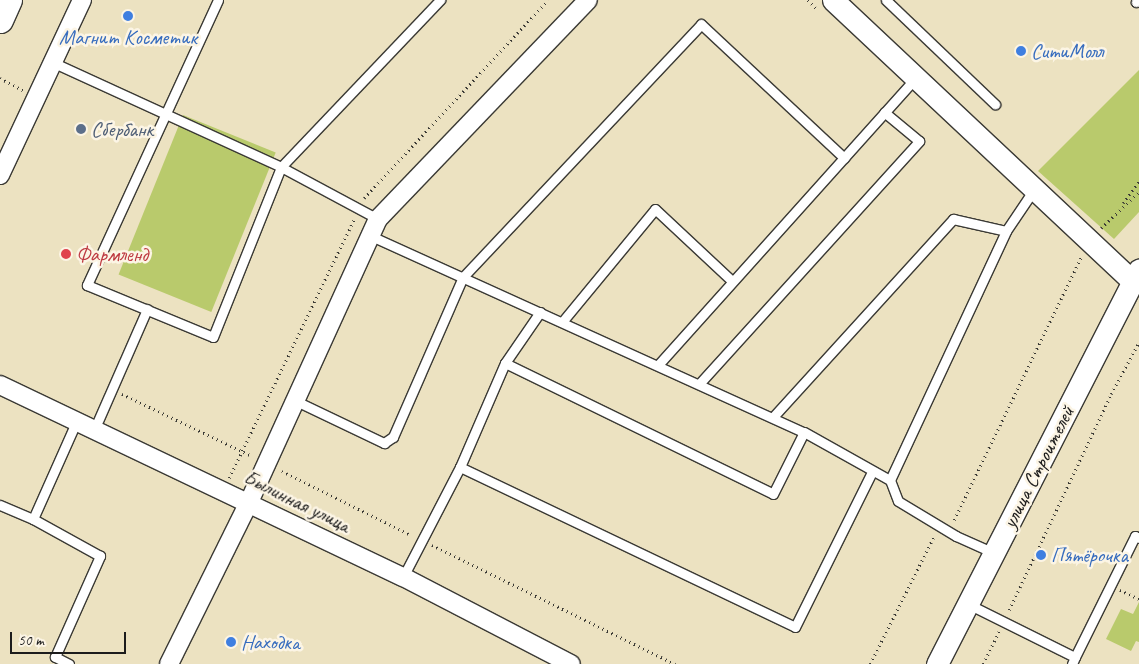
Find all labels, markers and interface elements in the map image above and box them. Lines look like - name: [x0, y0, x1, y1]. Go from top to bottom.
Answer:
- marker: Магнит Косметик: [122, 10, 134, 22]
- place label: Магнит Косметик: [60, 24, 196, 50]
- place label: СитиМолл: [1031, 38, 1103, 64]
- marker: СитиМолл: [1015, 45, 1027, 57]
- place label: Сбербанк: [91, 116, 153, 142]
- marker: Сбербанк: [75, 123, 87, 135]
- place label: Фармленд: [76, 241, 148, 267]
- marker: Фармленд: [60, 248, 72, 260]
- street label: улица Строителей: [997, 402, 1079, 532]
- street label: Былинная улица: [240, 464, 354, 538]
- place label: Пятёрочка: [1051, 542, 1128, 568]
- marker: Пятёрочка: [1035, 549, 1047, 561]
- scale bar: [12, 622, 129, 654]
- place label: Находка: [241, 629, 300, 655]
- text: 50 m: [18, 631, 44, 650]
- marker: Находка: [225, 636, 237, 648]

